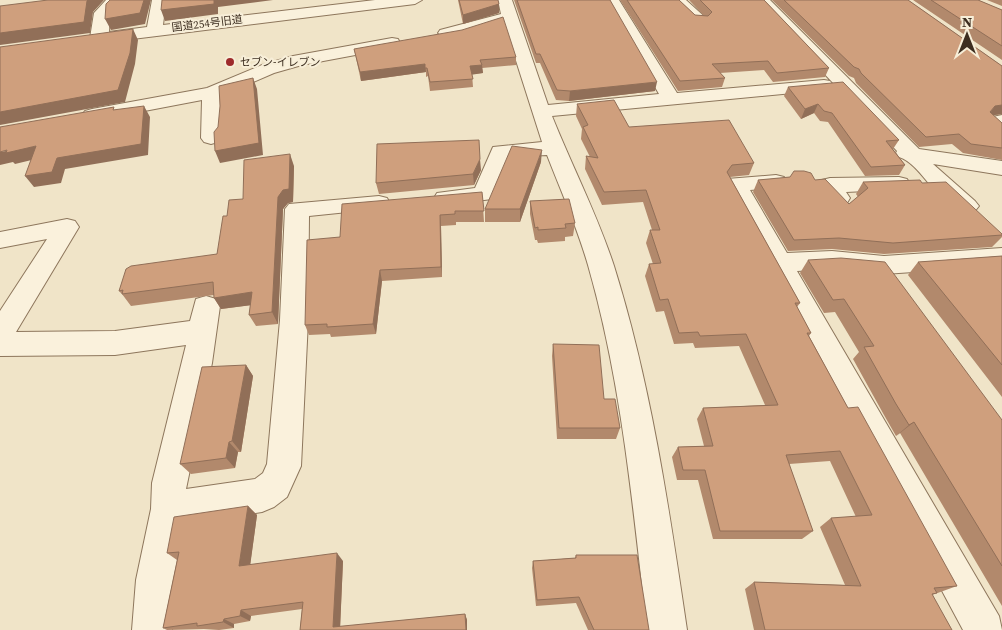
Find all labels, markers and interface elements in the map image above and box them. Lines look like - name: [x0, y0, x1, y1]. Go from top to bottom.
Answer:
- north arrow: [942, 10, 992, 60]
- street label: 国道254号旧道: [171, 12, 243, 35]
- text: N: [962, 12, 972, 32]
- place label: セブン-イレブン: [240, 55, 320, 70]
- marker: セブン-イレブン: [224, 56, 236, 68]

